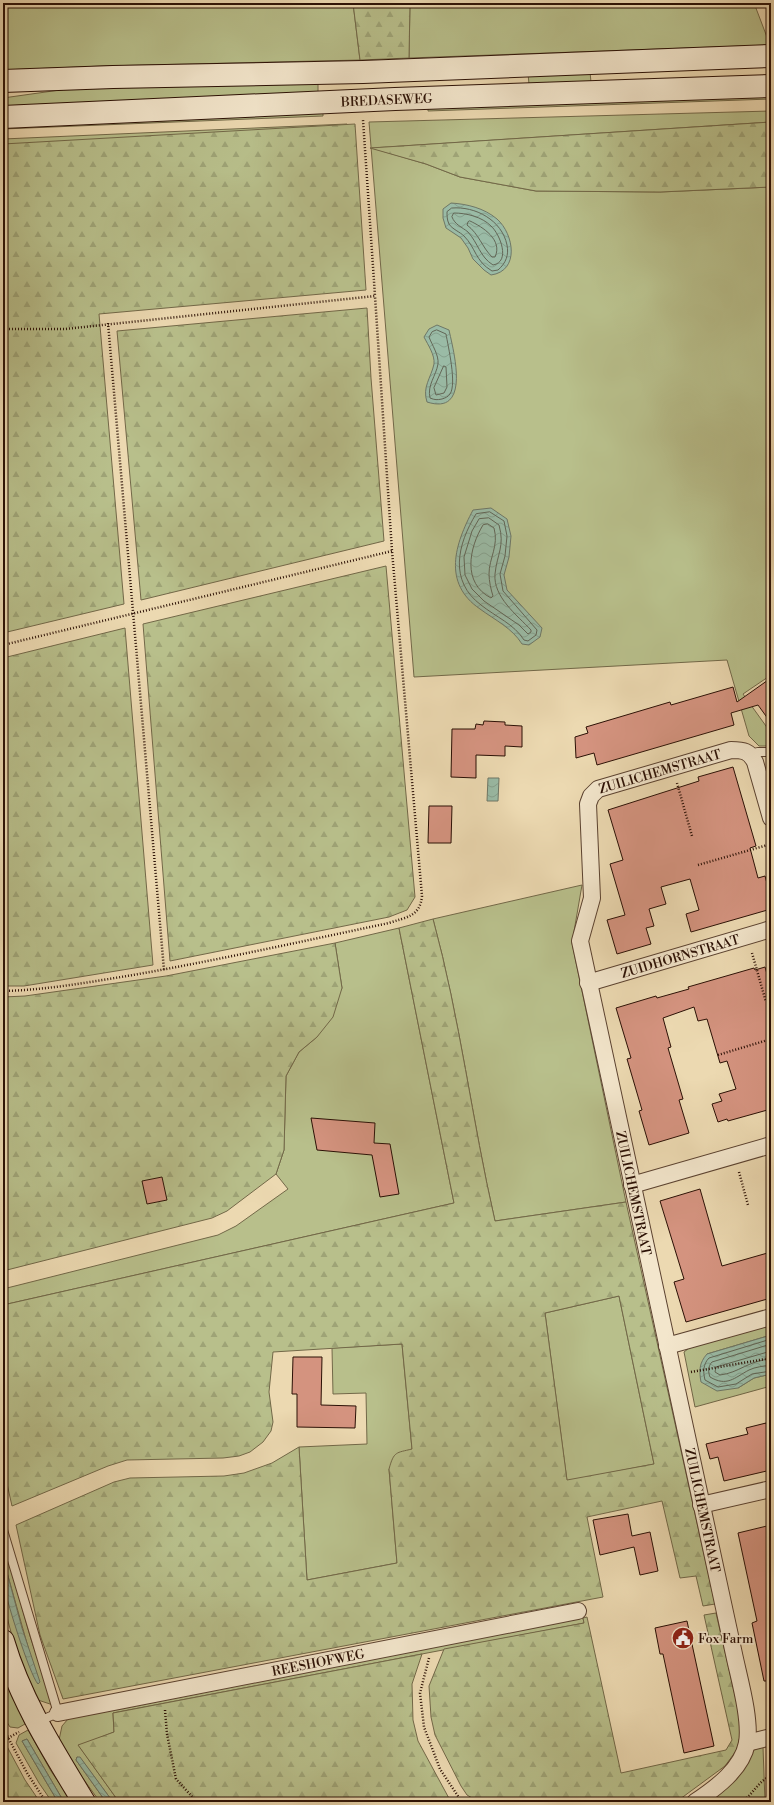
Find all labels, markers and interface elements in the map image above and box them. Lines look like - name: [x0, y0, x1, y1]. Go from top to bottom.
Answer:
- street label: BREDASEWEG: [339, 91, 433, 111]
- street label: ZUILICHEMSTRAAT: [597, 746, 723, 797]
- street label: ZUIDHORNSTRAAT: [619, 932, 742, 982]
- street label: ZUILICHEMSTRAAT: [612, 1129, 654, 1257]
- street label: ZUILICHEMSTRAAT: [681, 1446, 723, 1574]
- public building icon: Fox Farm: [670, 1625, 696, 1651]
- place label: Fox Farm: [698, 1631, 754, 1647]
- street label: REESHOFWEG: [271, 1646, 366, 1680]

